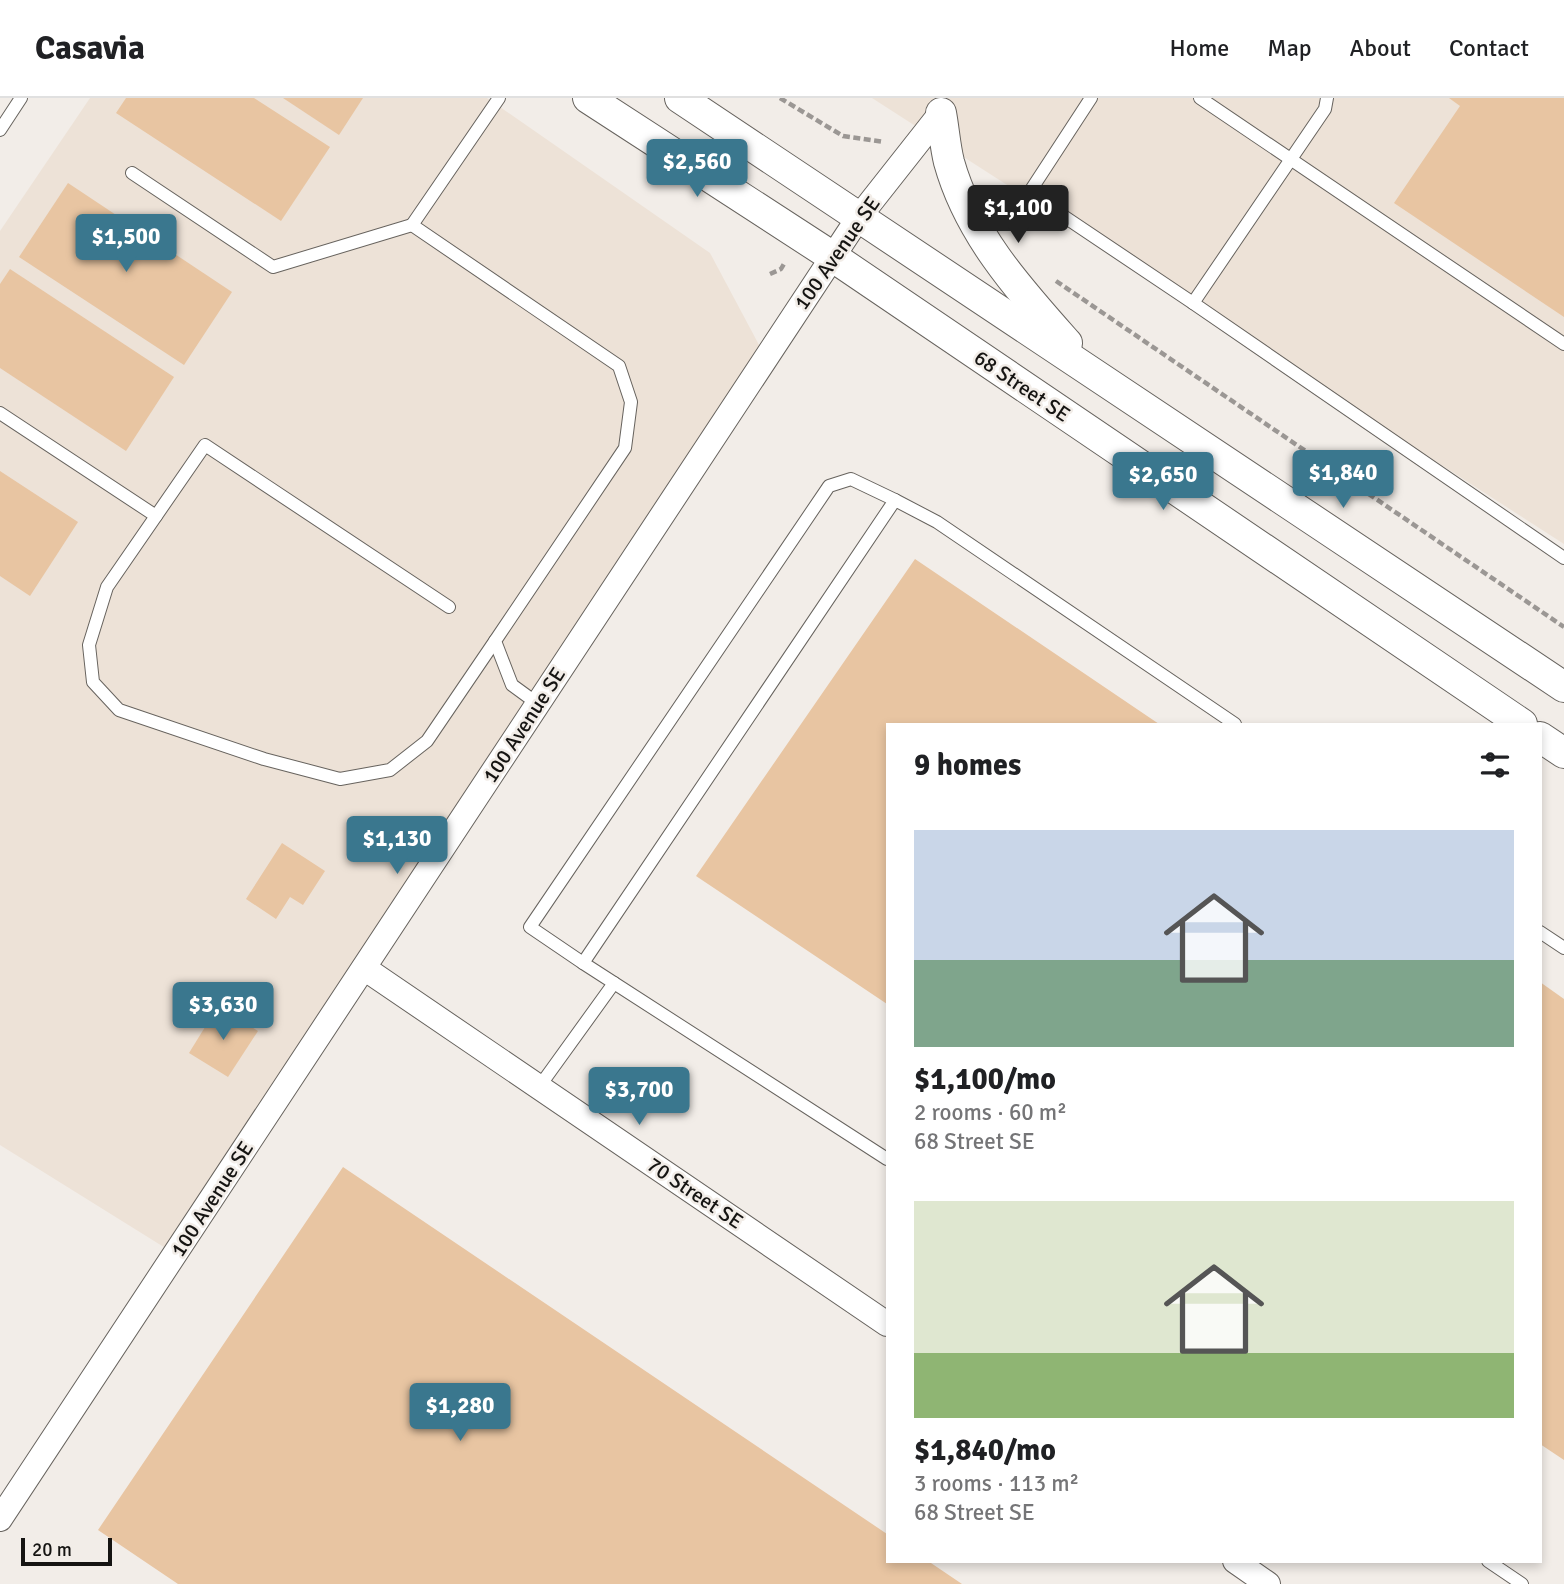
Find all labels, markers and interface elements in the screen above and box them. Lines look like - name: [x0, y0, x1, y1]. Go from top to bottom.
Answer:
- text: Casavia: [35, 28, 145, 69]
- text: Home: [1169, 33, 1229, 63]
- text: Map: [1267, 33, 1312, 63]
- text: About: [1350, 33, 1411, 63]
- text: Contact: [1449, 33, 1529, 63]
- pin: $2,560: [640, 140, 754, 199]
- text: $2,560: [663, 147, 731, 176]
- pin: $1,100: [961, 186, 1075, 245]
- street label: 100 Avenue SE: [788, 191, 886, 315]
- text: $1,100: [984, 193, 1052, 222]
- pin: $1,500: [69, 214, 183, 274]
- text: $1,500: [92, 222, 160, 251]
- street label: 68 Street SE: [969, 344, 1075, 428]
- pin: $1,840: [1286, 450, 1400, 510]
- pin: $2,650: [1106, 452, 1220, 512]
- text: $1,840: [1309, 458, 1377, 487]
- text: $2,650: [1129, 460, 1197, 489]
- street label: 100 Avenue SE: [477, 662, 571, 788]
- icon: filters: [1476, 746, 1514, 784]
- text: 9 homes: [914, 747, 1021, 784]
- pin: $1,130: [340, 816, 454, 876]
- text: $1,130: [363, 824, 431, 853]
- icon: home: [1151, 875, 1277, 1001]
- pin: $3,630: [166, 982, 280, 1042]
- text: $3,630: [189, 990, 257, 1019]
- text: $1,100/mo: [914, 1061, 1056, 1098]
- pin: $3,700: [582, 1068, 696, 1127]
- text: $3,700: [605, 1075, 673, 1104]
- text: 2 rooms · 60 m²: [914, 1098, 1067, 1127]
- text: 68 Street SE: [914, 1127, 1035, 1156]
- street label: 100 Avenue SE: [165, 1136, 259, 1262]
- street label: 70 Street SE: [642, 1151, 748, 1235]
- icon: home: [1151, 1246, 1277, 1372]
- pin: $1,280: [403, 1384, 517, 1443]
- text: $1,280: [426, 1391, 494, 1420]
- text: $1,840/mo: [914, 1432, 1056, 1469]
- text: 3 rooms · 113 m²: [914, 1469, 1079, 1498]
- text: 68 Street SE: [914, 1498, 1035, 1527]
- scale bar: [21, 1535, 112, 1567]
- text: 20 m: [32, 1538, 72, 1562]

